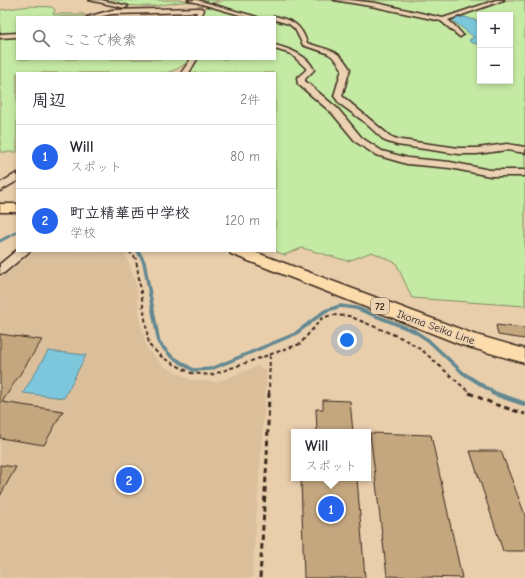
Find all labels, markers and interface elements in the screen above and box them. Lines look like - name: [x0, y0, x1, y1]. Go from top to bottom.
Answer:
- map controls: [477, 12, 513, 84]
- button: +: [477, 12, 513, 48]
- search box: [16, 16, 276, 60]
- icon: search: [30, 27, 52, 49]
- text: ここで検索: [62, 31, 137, 49]
- button: −: [477, 48, 513, 84]
- text: 周辺: [32, 91, 66, 110]
- text: 2件: [240, 92, 260, 107]
- text: Will: [70, 138, 93, 156]
- text: 1: [42, 149, 48, 164]
- text: 80 m: [230, 149, 260, 164]
- text: スポット: [70, 159, 122, 174]
- text: 町立精華西中学校: [70, 204, 190, 222]
- text: 2: [42, 213, 48, 228]
- text: 120 m: [225, 213, 260, 228]
- text: 学校: [70, 225, 96, 240]
- road number: 72: [371, 298, 389, 314]
- street label: Ikoma Seika Line: [395, 307, 477, 348]
- your location: [337, 330, 357, 350]
- popup: [291, 429, 371, 481]
- text: Will: [305, 437, 328, 455]
- text: スポット: [305, 458, 357, 473]
- pin: 2: [116, 465, 142, 495]
- pin: 1: [318, 494, 344, 524]

